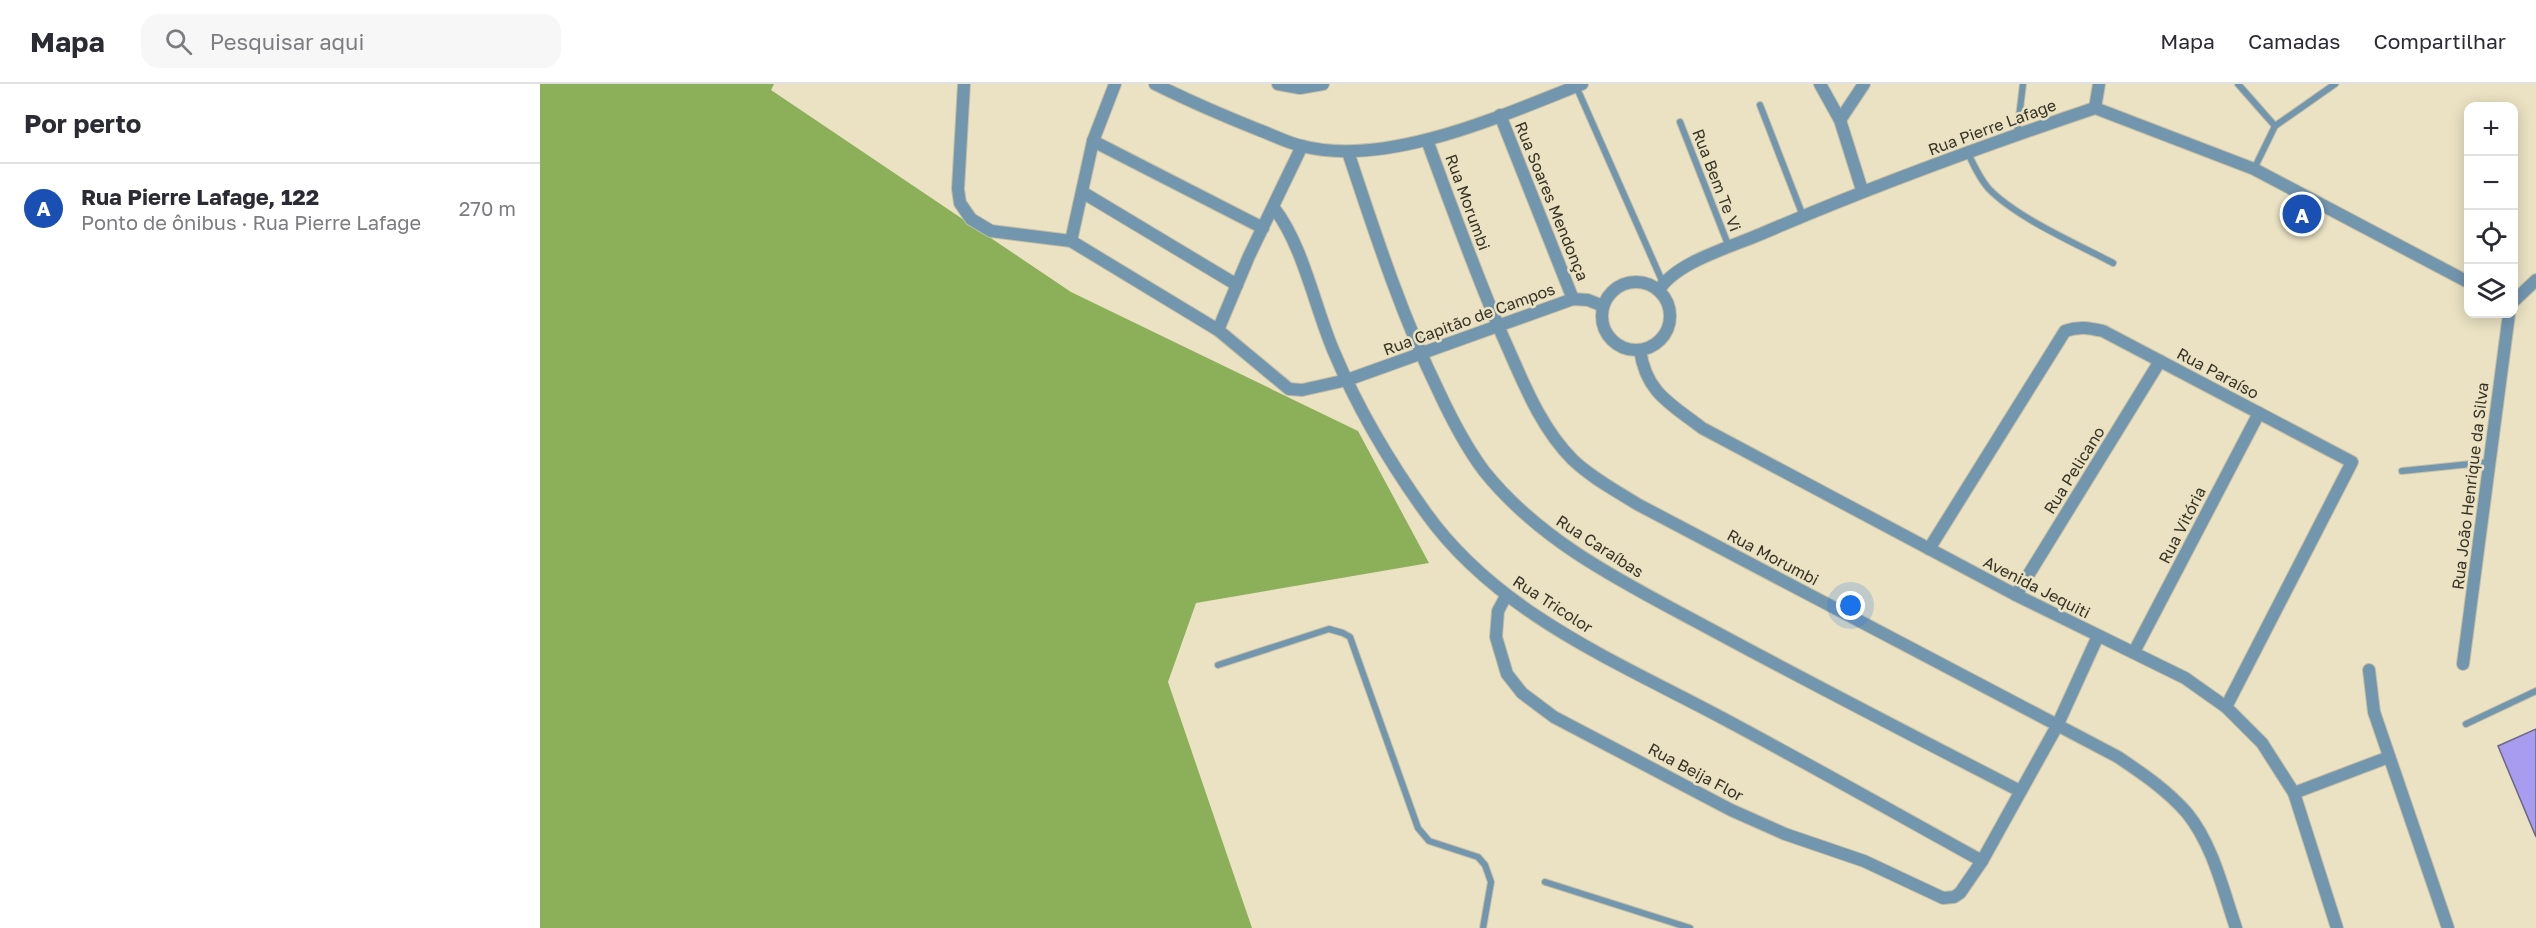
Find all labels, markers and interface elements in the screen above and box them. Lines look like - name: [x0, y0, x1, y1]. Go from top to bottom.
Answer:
- search box: [141, 14, 561, 68]
- text: Mapa: [30, 25, 105, 58]
- icon: search: [162, 25, 195, 58]
- text: Pesquisar aqui: [210, 28, 364, 55]
- text: Mapa: [2160, 28, 2215, 54]
- text: Camadas: [2248, 28, 2340, 54]
- text: Compartilhar: [2373, 28, 2506, 54]
- street label: Rua Pierre Lafage: [1925, 95, 2059, 159]
- map controls: [2464, 102, 2518, 318]
- button: +: [2464, 102, 2518, 156]
- text: Por perto: [24, 108, 141, 139]
- street label: Rua Soares Mendonça: [1511, 118, 1593, 284]
- street label: Rua Bem Te Vi: [1688, 126, 1746, 234]
- street label: Rua Morumbi: [1441, 151, 1495, 253]
- button: −: [2464, 156, 2518, 210]
- text: Rua Pierre Lafage, 122: [81, 183, 319, 210]
- pin: A: [2282, 192, 2322, 236]
- text: A: [36, 196, 51, 220]
- text: 270 m: [459, 196, 516, 220]
- text: Ponto de ônibus · Rua Pierre Lafage: [81, 210, 421, 234]
- button: locate: [2464, 210, 2518, 264]
- button: layers: [2464, 264, 2518, 318]
- street label: Rua Capitão de Campos: [1380, 279, 1558, 359]
- street label: Rua Paraíso: [2174, 343, 2262, 403]
- street label: Rua João Henrique da Silva: [2447, 381, 2493, 591]
- street label: Rua Pelicano: [2039, 423, 2109, 517]
- street label: Rua Vitória: [2154, 483, 2210, 567]
- street label: Rua Caraíbas: [1552, 510, 1648, 582]
- street label: Rua Morumbi: [1724, 524, 1822, 590]
- street label: Avenida Jequiti: [1980, 551, 2094, 623]
- street label: Rua Tricolor: [1509, 571, 1597, 637]
- your location: [1836, 591, 1865, 620]
- street label: Rua Beija Flor: [1645, 738, 1747, 806]

